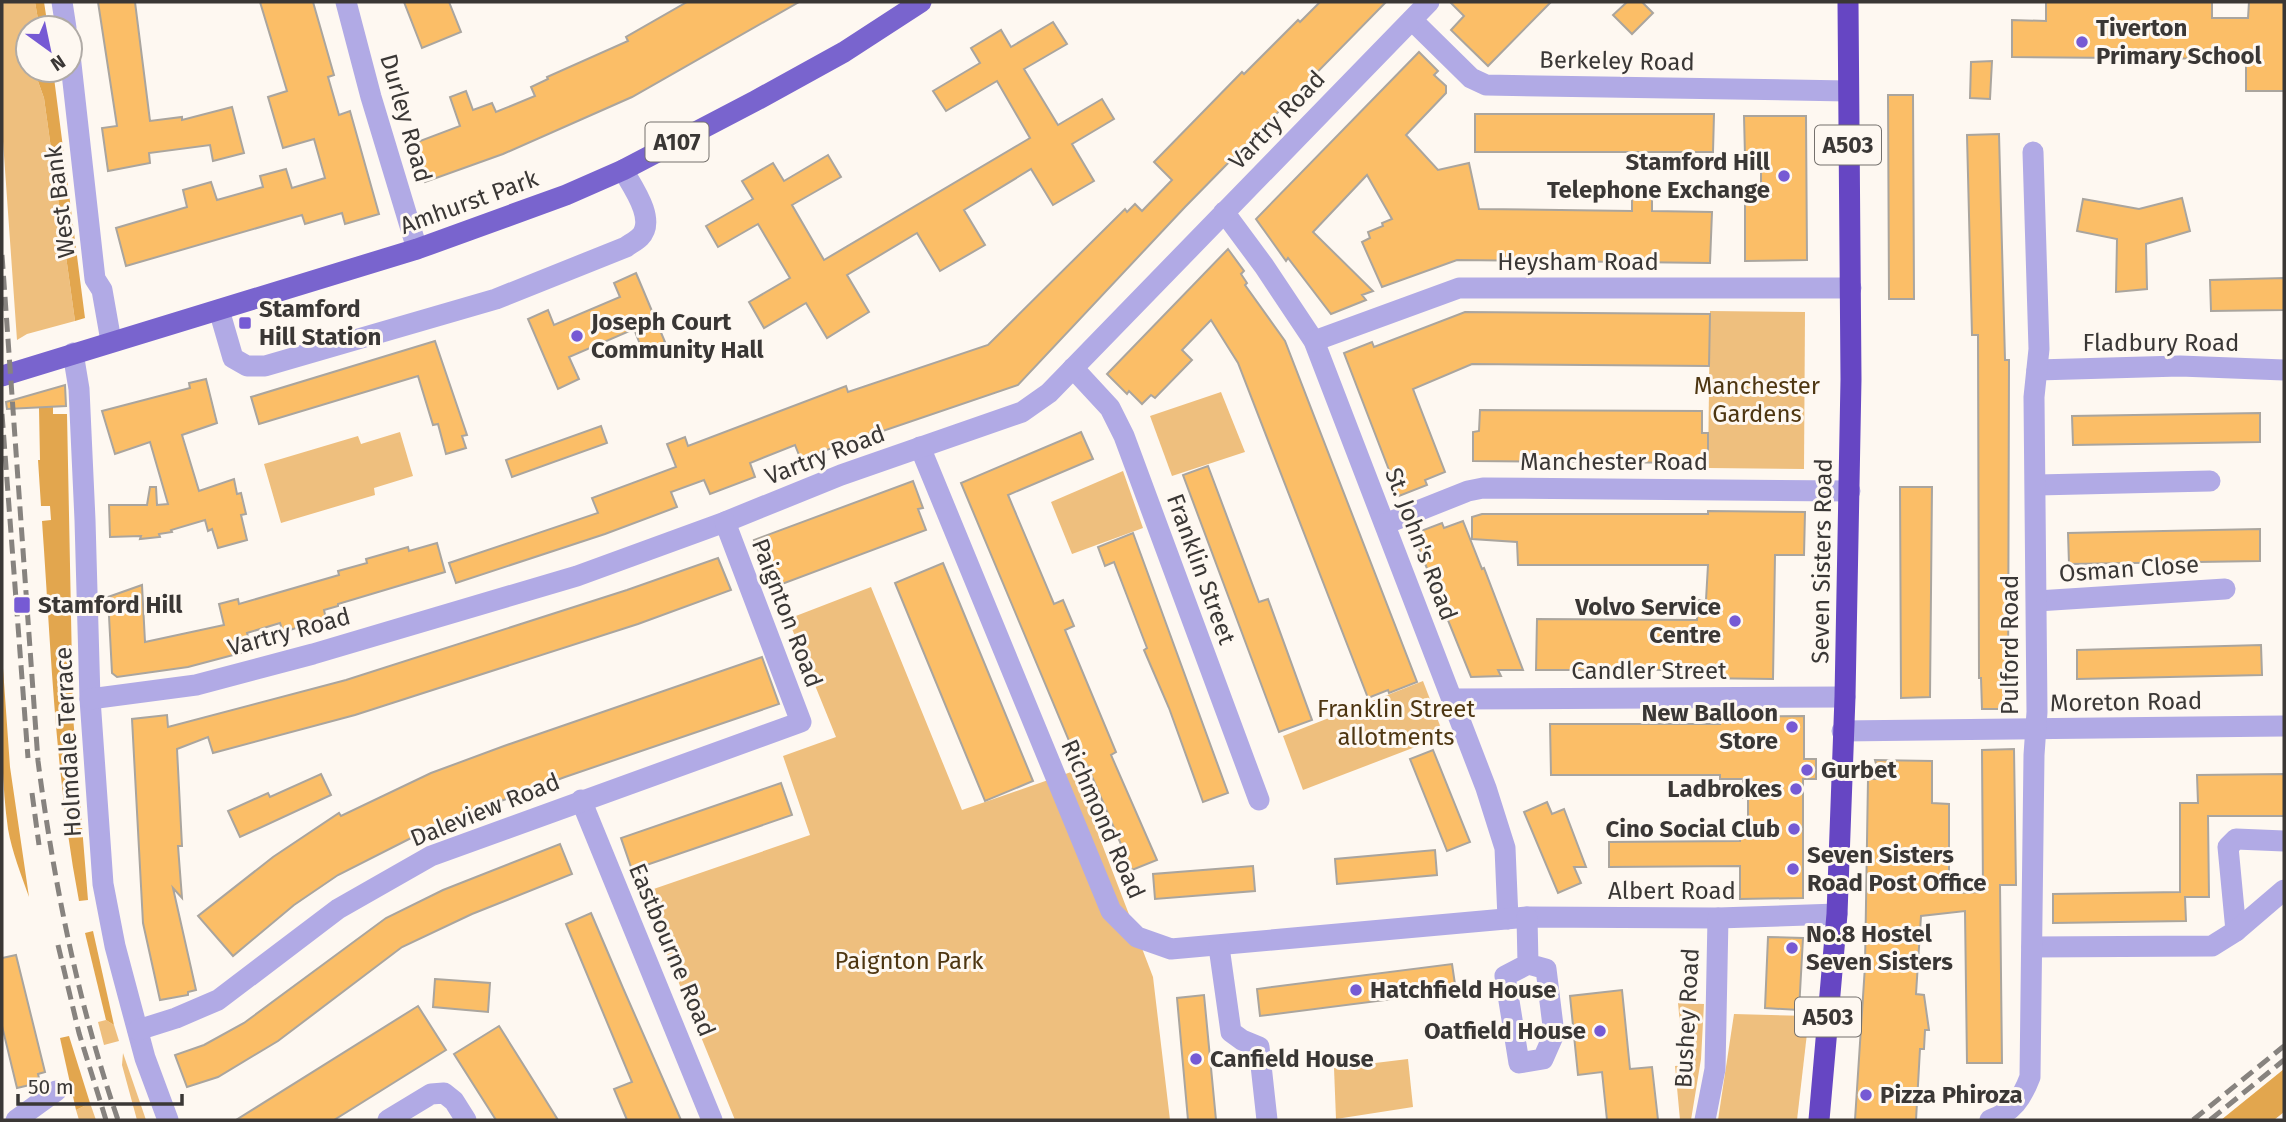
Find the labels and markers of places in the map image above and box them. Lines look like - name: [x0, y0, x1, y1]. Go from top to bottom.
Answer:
- place label: Tiverton Primary School: [2096, 14, 2263, 70]
- marker: Tiverton Primary School: [2074, 34, 2090, 50]
- place label: Stamford Hill Telephone Exchange: [1547, 148, 1771, 204]
- marker: Stamford Hill Telephone Exchange: [1776, 168, 1792, 184]
- place label: Stamford Hill Station: [259, 295, 381, 351]
- place label: Joseph Court Community Hall: [590, 308, 765, 364]
- marker: Stamford Hill Station: [237, 315, 253, 331]
- marker: Joseph Court Community Hall: [569, 328, 585, 344]
- place label: Stamford Hill: [38, 591, 183, 619]
- place label: Volvo Service Centre: [1574, 593, 1721, 649]
- marker: Stamford Hill: [12, 595, 32, 615]
- marker: Volvo Service Centre: [1727, 613, 1743, 629]
- place label: New Balloon Store: [1641, 699, 1778, 755]
- marker: New Balloon Store: [1784, 719, 1800, 735]
- place label: Gurbet: [1821, 756, 1897, 784]
- marker: Gurbet: [1799, 762, 1815, 778]
- place label: Ladbrokes: [1667, 775, 1782, 803]
- marker: Ladbrokes: [1788, 781, 1804, 797]
- place label: Cino Social Club: [1605, 815, 1780, 843]
- marker: Cino Social Club: [1786, 821, 1802, 837]
- place label: Seven Sisters Road Post Office: [1807, 841, 1986, 897]
- marker: Seven Sisters Road Post Office: [1785, 861, 1801, 877]
- place label: No.8 Hostel Seven Sisters: [1806, 920, 1953, 976]
- marker: No.8 Hostel Seven Sisters: [1784, 940, 1800, 956]
- place label: Hatchfield House: [1370, 976, 1557, 1004]
- marker: Hatchfield House: [1348, 982, 1364, 998]
- place label: Oatfield House: [1424, 1017, 1586, 1045]
- marker: Oatfield House: [1592, 1023, 1608, 1039]
- place label: Canfield House: [1210, 1045, 1374, 1073]
- marker: Canfield House: [1188, 1051, 1204, 1067]
- place label: Pizza Phiroza: [1880, 1081, 2023, 1109]
- marker: Pizza Phiroza: [1858, 1087, 1874, 1103]

